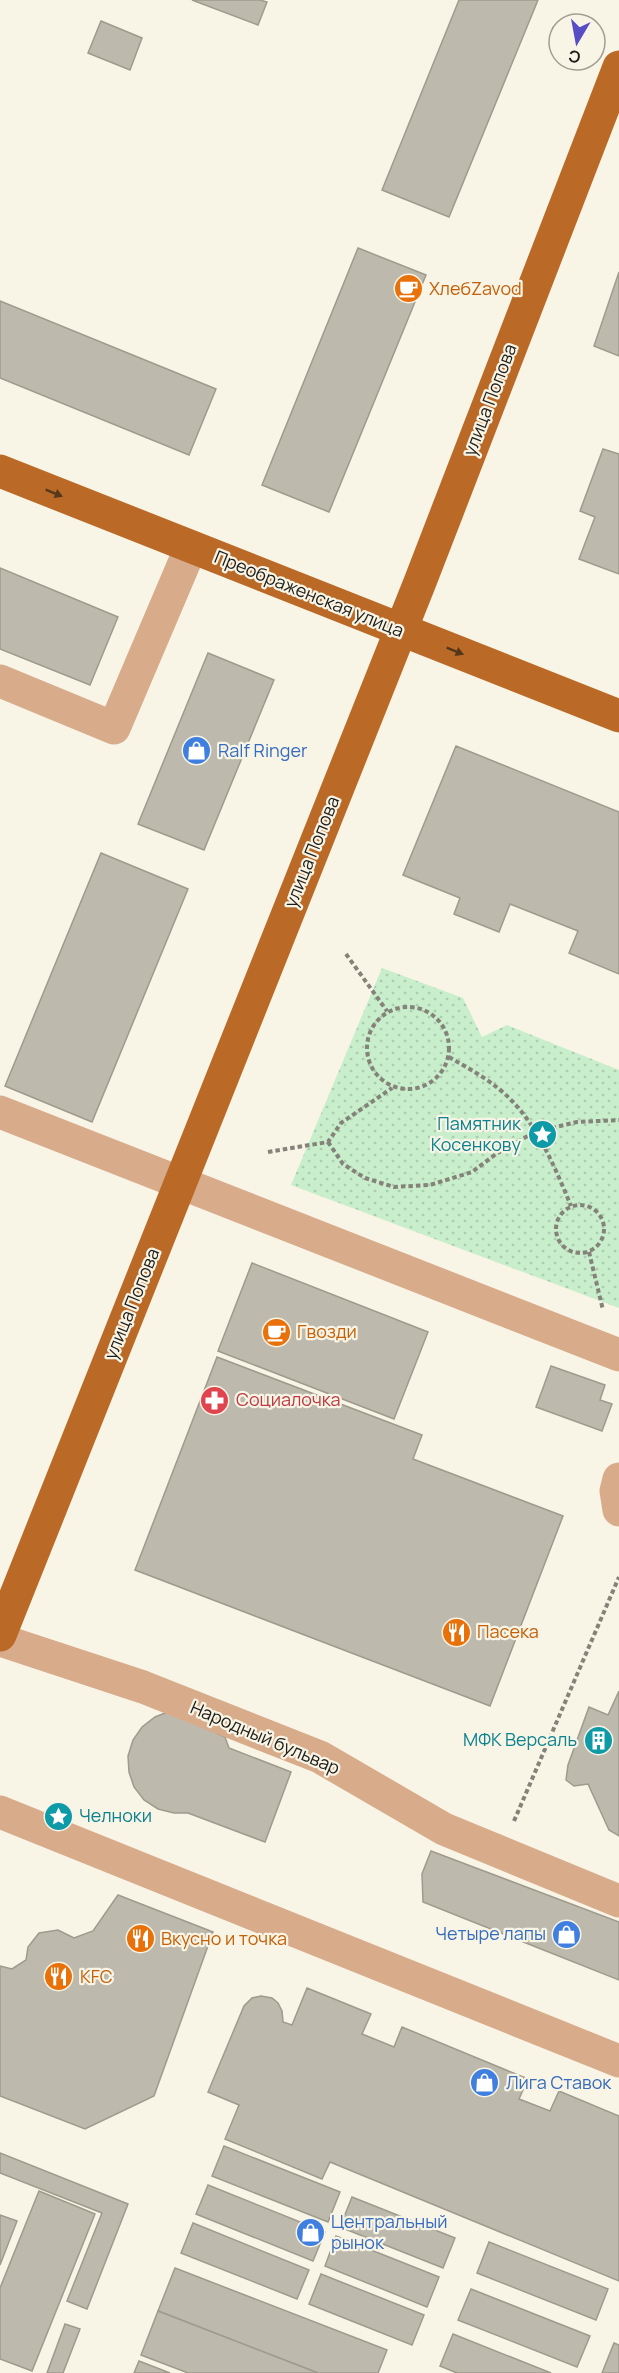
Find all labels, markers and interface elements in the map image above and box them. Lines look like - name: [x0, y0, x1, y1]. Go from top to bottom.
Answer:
- north arrow: [547, 12, 607, 72]
- text: С: [566, 45, 582, 69]
- cafe icon: ХлебZavod: [392, 273, 424, 305]
- place label: ХлебZavod: [429, 276, 522, 300]
- street label: улица Попова: [457, 340, 521, 459]
- one-way arrow: [46, 488, 64, 498]
- street label: Преображенская улица: [211, 544, 408, 642]
- one-way arrow: [446, 647, 464, 656]
- shop icon: Ralf Ringer: [181, 735, 213, 767]
- place label: Ralf Ringer: [218, 738, 308, 762]
- street label: улица Попова: [278, 792, 344, 911]
- place label: Памятник Косенкову: [431, 1111, 522, 1156]
- place icon: Памятник Косенкову: [526, 1118, 558, 1150]
- street label: улица Попова: [98, 1244, 164, 1363]
- cafe icon: Гвозди: [260, 1316, 292, 1348]
- place label: Гвозди: [297, 1319, 357, 1343]
- pharmacy icon: Социалочка: [199, 1384, 231, 1416]
- place label: Социалочка: [236, 1387, 341, 1411]
- restaurant icon: Пасека: [440, 1616, 472, 1648]
- place label: Пасека: [477, 1619, 539, 1643]
- street label: Народный бульвар: [187, 1695, 344, 1779]
- building icon: МФК Версаль: [582, 1724, 614, 1756]
- place label: МФК Версаль: [463, 1727, 577, 1751]
- place icon: Челноки: [42, 1800, 74, 1832]
- place label: Челноки: [79, 1803, 152, 1827]
- shop icon: Четыре лапы: [551, 1918, 583, 1950]
- place label: Четыре лапы: [435, 1921, 546, 1945]
- restaurant icon: Вкусно и точка: [124, 1923, 156, 1955]
- place label: Вкусно и точка: [161, 1926, 287, 1950]
- restaurant icon: KFC: [43, 1961, 75, 1993]
- place label: KFC: [80, 1964, 113, 1988]
- shop icon: Лига Ставок: [469, 2067, 501, 2099]
- place label: Лига Ставок: [506, 2070, 612, 2094]
- place label: Центральный рынок: [331, 2209, 447, 2254]
- shop icon: Центральный рынок: [294, 2216, 326, 2248]

